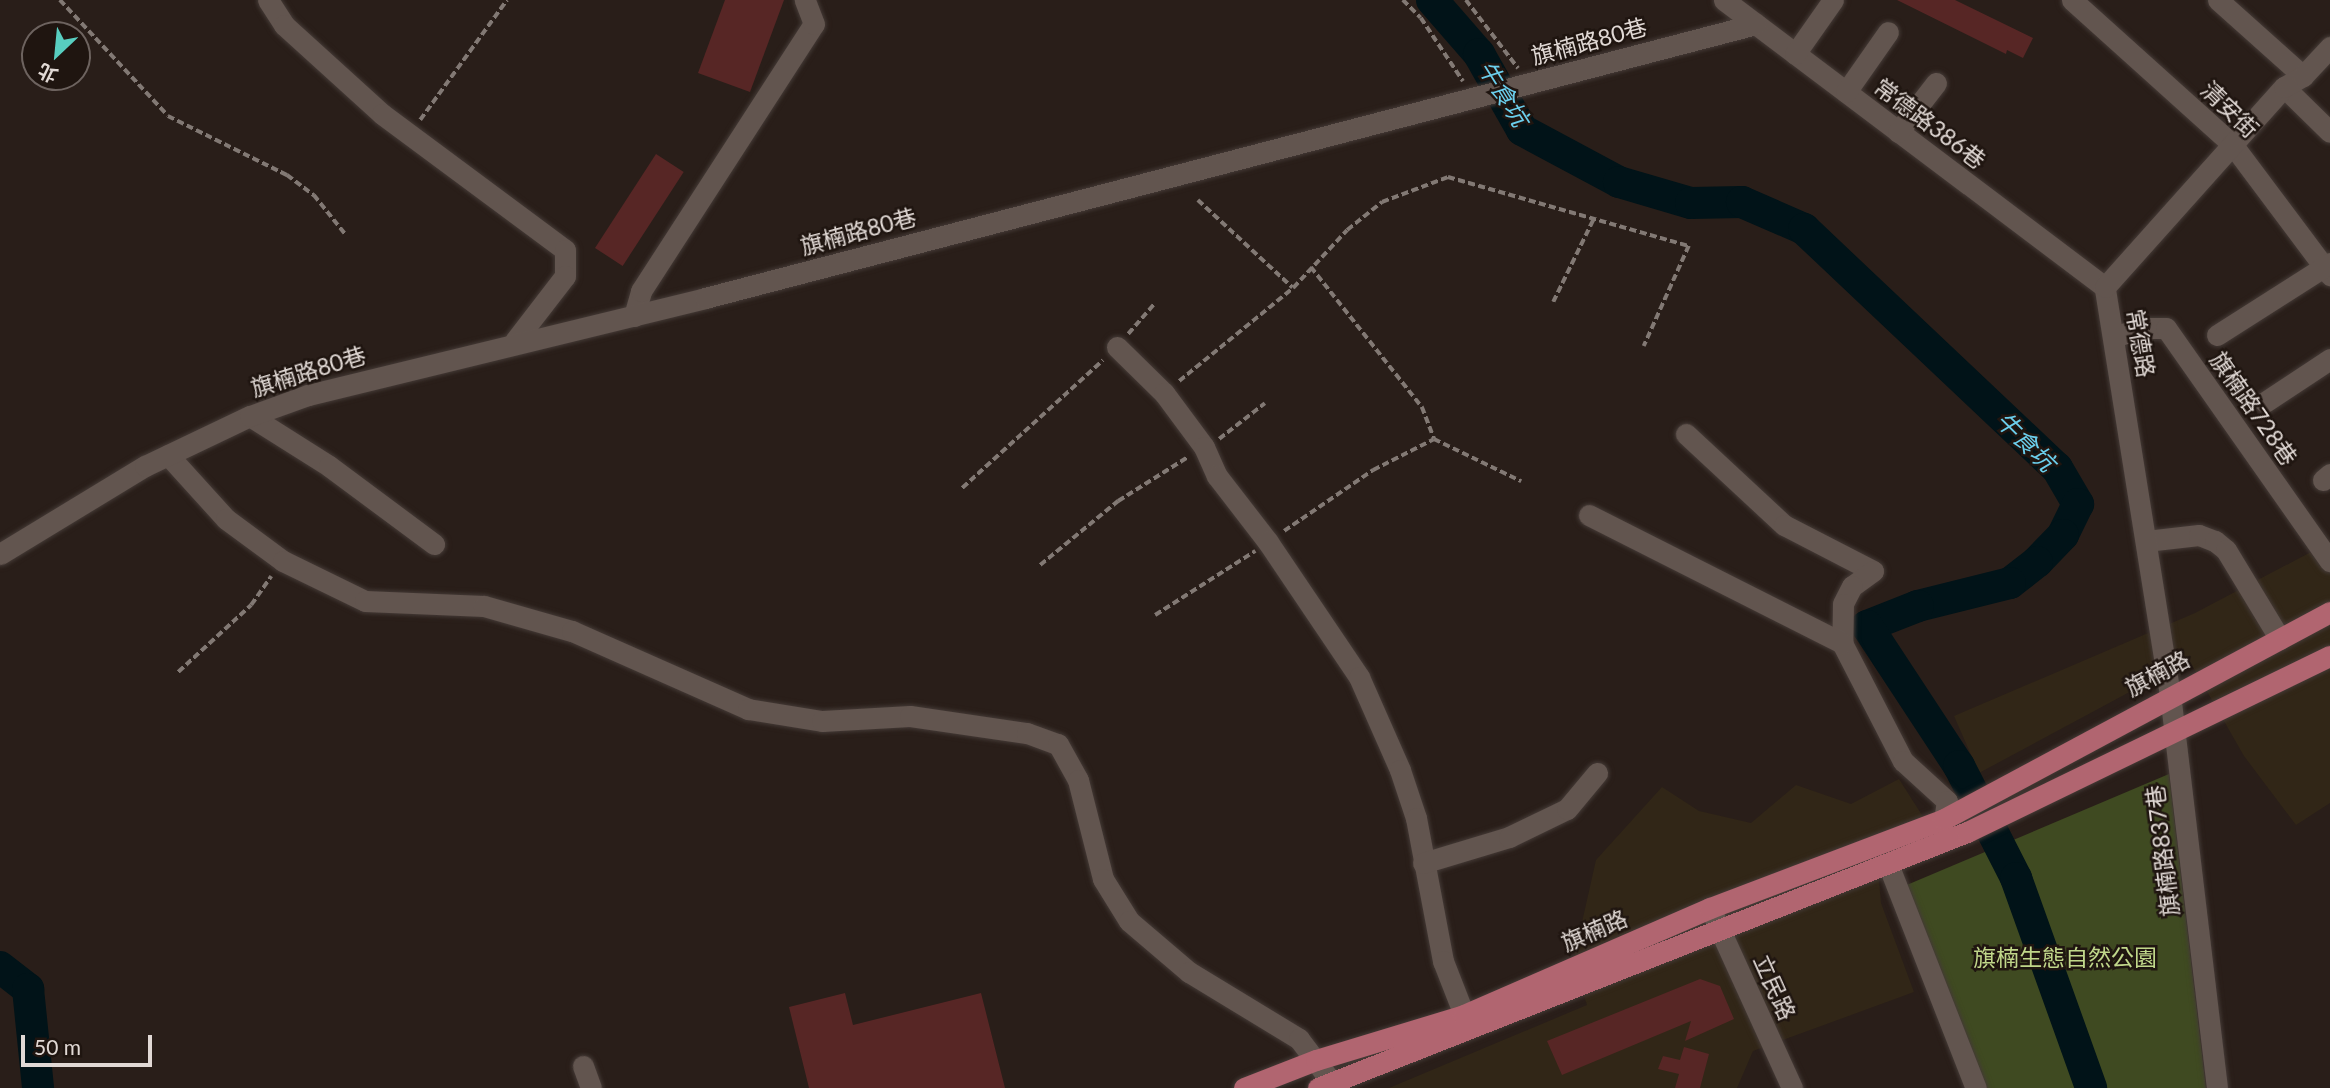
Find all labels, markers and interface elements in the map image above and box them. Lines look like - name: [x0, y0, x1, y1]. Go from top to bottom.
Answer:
- street label: 旗楠路80巷: [1528, 12, 1650, 70]
- north arrow: [21, 21, 91, 91]
- water label: 牛食坑: [1473, 55, 1535, 131]
- text: 北: [34, 59, 61, 88]
- street label: 常德路386巷: [1869, 72, 1991, 174]
- street label: 清安街: [2196, 75, 2264, 143]
- street label: 旗楠路80巷: [797, 202, 919, 260]
- street label: 常德路: [2121, 307, 2161, 379]
- street label: 旗楠路80巷: [247, 340, 369, 402]
- street label: 旗楠路728巷: [2205, 346, 2303, 470]
- water label: 牛食坑: [1990, 405, 2062, 477]
- street label: 旗楠路: [2120, 645, 2194, 701]
- street label: 旗楠路837巷: [2140, 784, 2184, 918]
- street label: 旗楠路: [1557, 904, 1631, 956]
- park label: 旗楠生態自然公園: [1973, 943, 2157, 971]
- street label: 立民路: [1748, 950, 1802, 1024]
- scale bar: [24, 1021, 156, 1066]
- text: 50 m: [34, 1034, 81, 1059]

